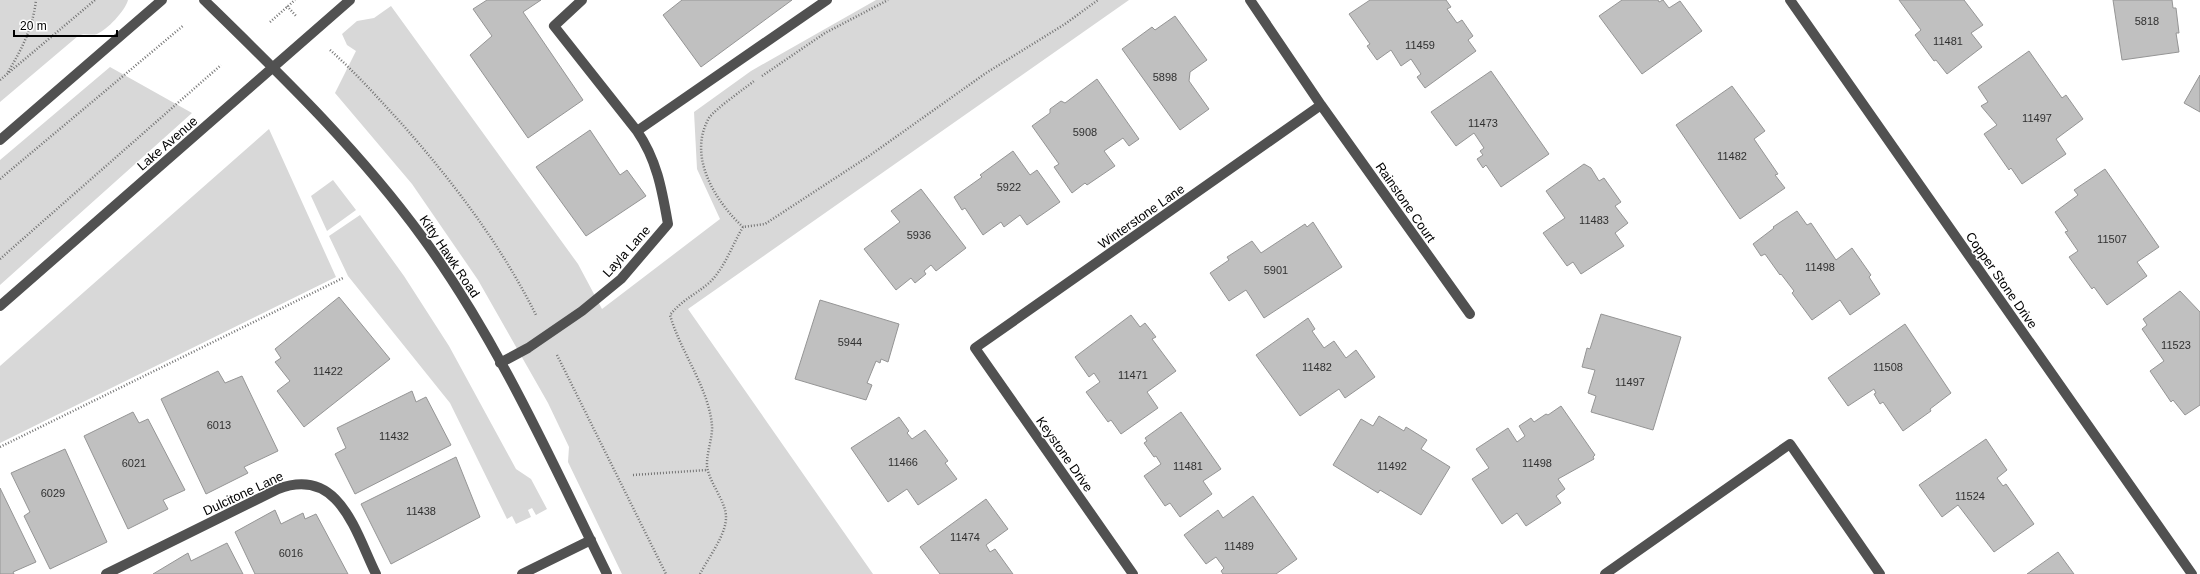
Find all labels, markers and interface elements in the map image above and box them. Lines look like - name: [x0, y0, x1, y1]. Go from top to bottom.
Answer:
- scale bar: [14, 12, 117, 38]
- house number: 5818: [2135, 15, 2159, 27]
- text: 20 m: [20, 19, 47, 33]
- house number: 11481: [1933, 35, 1963, 47]
- house number: 11459: [1405, 39, 1435, 51]
- house number: 5898: [1153, 71, 1177, 83]
- house number: 11497: [2022, 112, 2052, 124]
- street label: Lake Avenue: [134, 113, 201, 174]
- house number: 11473: [1468, 117, 1498, 129]
- house number: 5908: [1073, 126, 1097, 138]
- house number: 11482: [1717, 150, 1747, 162]
- street label: Rainstone Court: [1373, 160, 1439, 245]
- house number: 5922: [997, 181, 1021, 193]
- street label: Winterstone Lane: [1095, 181, 1187, 252]
- street label: Kitty Hawk Road: [417, 212, 483, 300]
- house number: 11483: [1579, 214, 1609, 226]
- street label: Layla Lane: [600, 223, 653, 280]
- house number: 5936: [907, 229, 931, 241]
- street label: Copper Stone Drive: [1963, 229, 2040, 331]
- house number: 11507: [2097, 233, 2127, 245]
- house number: 11498: [1805, 261, 1835, 273]
- house number: 5901: [1264, 264, 1288, 276]
- house number: 5944: [838, 336, 862, 348]
- house number: 11523: [2161, 339, 2191, 351]
- house number: 11482: [1302, 361, 1332, 373]
- house number: 11508: [1873, 361, 1903, 373]
- house number: 11422: [313, 365, 343, 377]
- house number: 11471: [1118, 369, 1148, 381]
- house number: 11497: [1615, 376, 1645, 388]
- street label: Keystone Drive: [1033, 414, 1096, 495]
- house number: 6013: [207, 419, 231, 431]
- house number: 11432: [379, 430, 409, 442]
- house number: 11466: [888, 456, 918, 468]
- house number: 6021: [122, 457, 146, 469]
- house number: 11498: [1522, 457, 1552, 469]
- house number: 11481: [1173, 460, 1203, 472]
- house number: 11492: [1377, 460, 1407, 472]
- street label: Dulcitone Lane: [201, 468, 286, 519]
- house number: 6029: [41, 487, 65, 499]
- house number: 11524: [1955, 490, 1985, 502]
- house number: 11438: [406, 505, 436, 517]
- house number: 11474: [950, 531, 980, 543]
- house number: 11489: [1224, 540, 1254, 552]
- house number: 6016: [279, 547, 303, 559]

